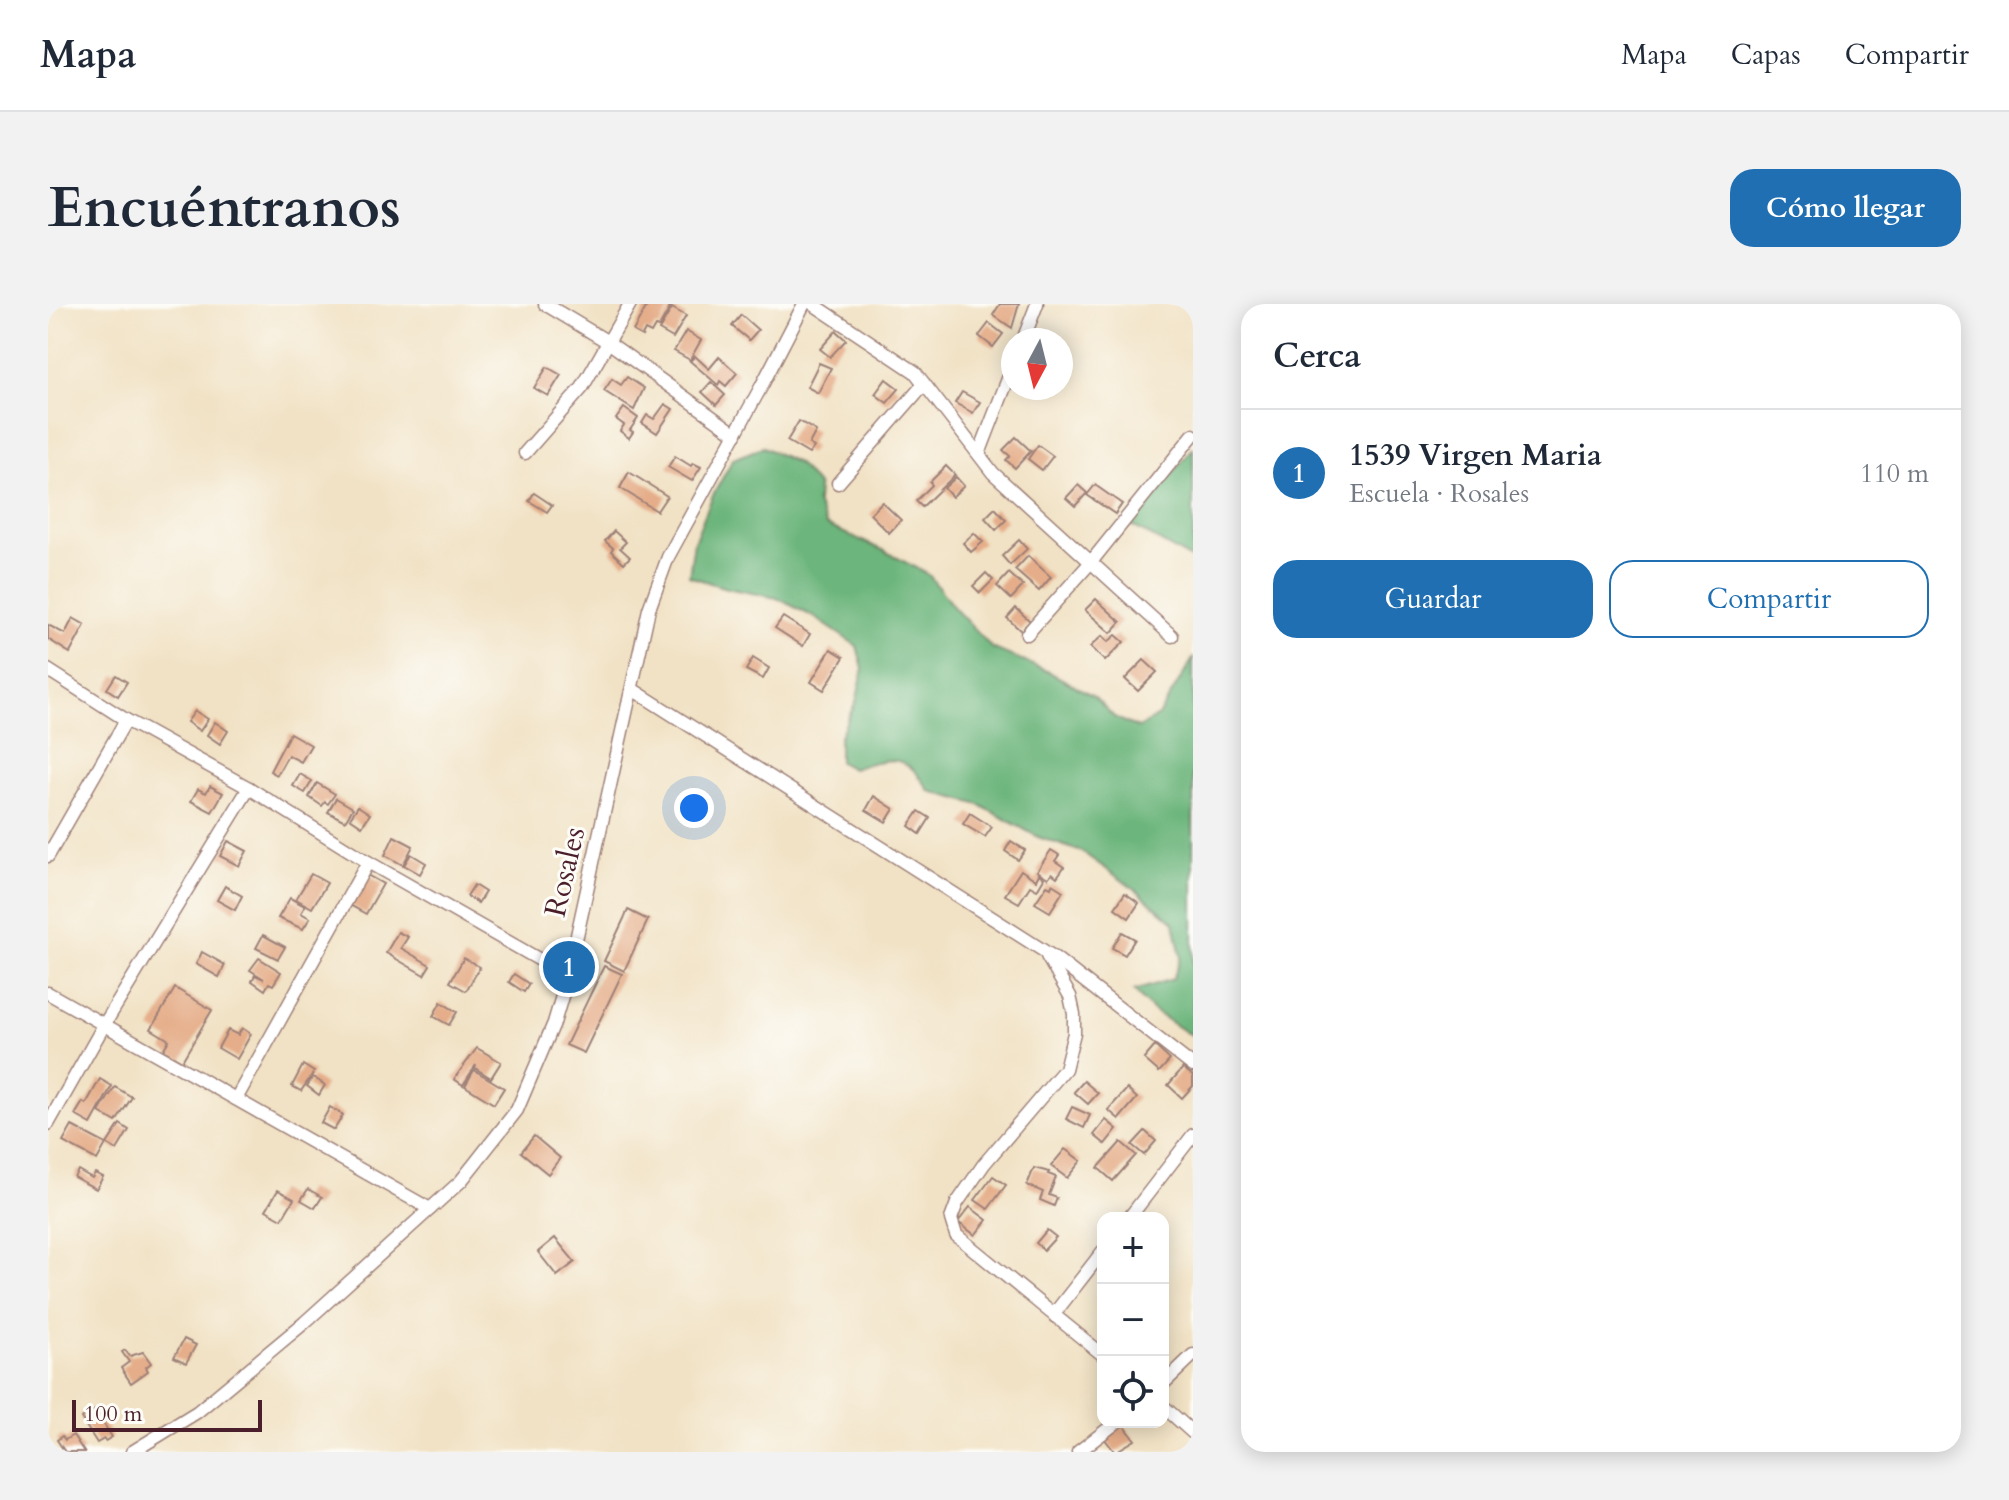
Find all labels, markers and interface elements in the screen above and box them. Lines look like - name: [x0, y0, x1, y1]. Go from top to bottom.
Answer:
- text: Mapa: [40, 29, 136, 81]
- text: Mapa: [1621, 36, 1687, 74]
- text: Capas: [1731, 36, 1801, 74]
- text: Compartir: [1845, 36, 1969, 74]
- button: Cómo llegar: [1730, 169, 1961, 247]
- text: Encuéntranos: [48, 171, 401, 246]
- north arrow: [1001, 328, 1073, 400]
- text: Cerca: [1273, 333, 1361, 379]
- text: 1539 Virgen Maria: [1349, 435, 1602, 476]
- text: 1: [1292, 456, 1306, 491]
- text: 110 m: [1860, 456, 1929, 491]
- text: Escuela · Rosales: [1349, 476, 1529, 511]
- button: Guardar: [1273, 560, 1593, 638]
- button: Compartir: [1609, 560, 1929, 638]
- your location: [674, 788, 714, 828]
- street label: Rosales: [535, 823, 595, 921]
- pin: 1: [543, 937, 595, 997]
- map controls: [1097, 1212, 1169, 1428]
- button: +: [1097, 1212, 1169, 1284]
- button: −: [1097, 1284, 1169, 1356]
- button: locate: [1097, 1356, 1169, 1428]
- scale bar: [72, 1396, 262, 1432]
- text: 100 m: [84, 1399, 142, 1429]

